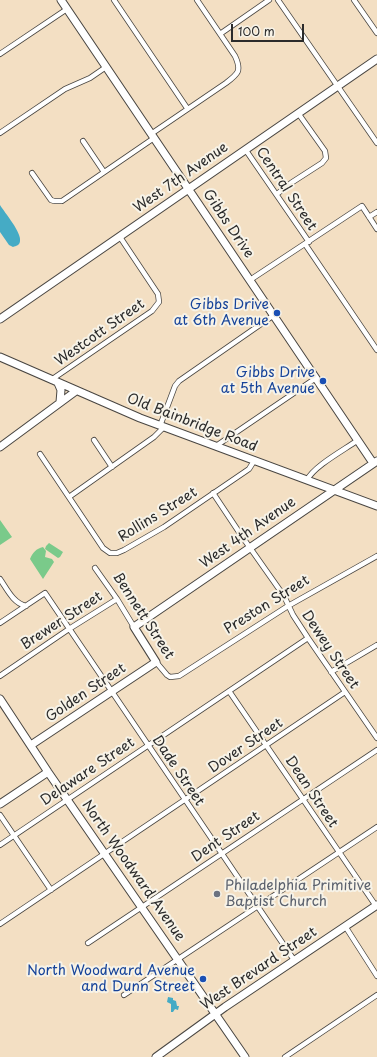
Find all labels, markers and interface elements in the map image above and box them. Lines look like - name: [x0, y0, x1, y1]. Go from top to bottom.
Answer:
- scale bar: [233, 16, 306, 42]
- text: 100 m: [238, 22, 275, 40]
- street label: West 7th Avenue: [131, 139, 231, 217]
- street label: Central Street: [252, 144, 320, 234]
- street label: Gibbs Drive: [199, 186, 257, 262]
- street label: Westcott Street: [52, 296, 148, 370]
- place label: Gibbs Drive at 6th Avenue: [174, 297, 269, 330]
- marker: Gibbs Drive at 6th Avenue: [272, 308, 282, 318]
- place label: Gibbs Drive at 5th Avenue: [221, 365, 315, 398]
- marker: Gibbs Drive at 5th Avenue: [318, 376, 328, 386]
- street label: Old Bainbridge Road: [124, 390, 260, 456]
- street label: Rollins Street: [116, 484, 200, 546]
- street label: West 4th Avenue: [197, 494, 299, 572]
- street label: Bennett Street: [109, 569, 177, 663]
- street label: Preston Street: [221, 572, 313, 638]
- street label: Brewer Street: [18, 588, 106, 654]
- street label: Dewey Street: [298, 608, 362, 692]
- street label: Golden Street: [43, 660, 129, 726]
- street label: Dover Street: [206, 715, 286, 777]
- street label: Dade Street: [148, 733, 208, 809]
- street label: Delaware Street: [38, 734, 138, 810]
- street label: Dean Street: [281, 753, 341, 831]
- street label: North Woodward Avenue: [78, 797, 188, 945]
- street label: Dent Street: [189, 808, 263, 866]
- place label: Philadelphia Primitive Baptist Church: [225, 878, 371, 910]
- marker: Philadelphia Primitive Baptist Church: [212, 889, 222, 899]
- street label: West Brevard Street: [198, 924, 320, 1014]
- place label: North Woodward Avenue and Dunn Street: [27, 963, 195, 996]
- marker: North Woodward Avenue and Dunn Street: [198, 974, 208, 984]

